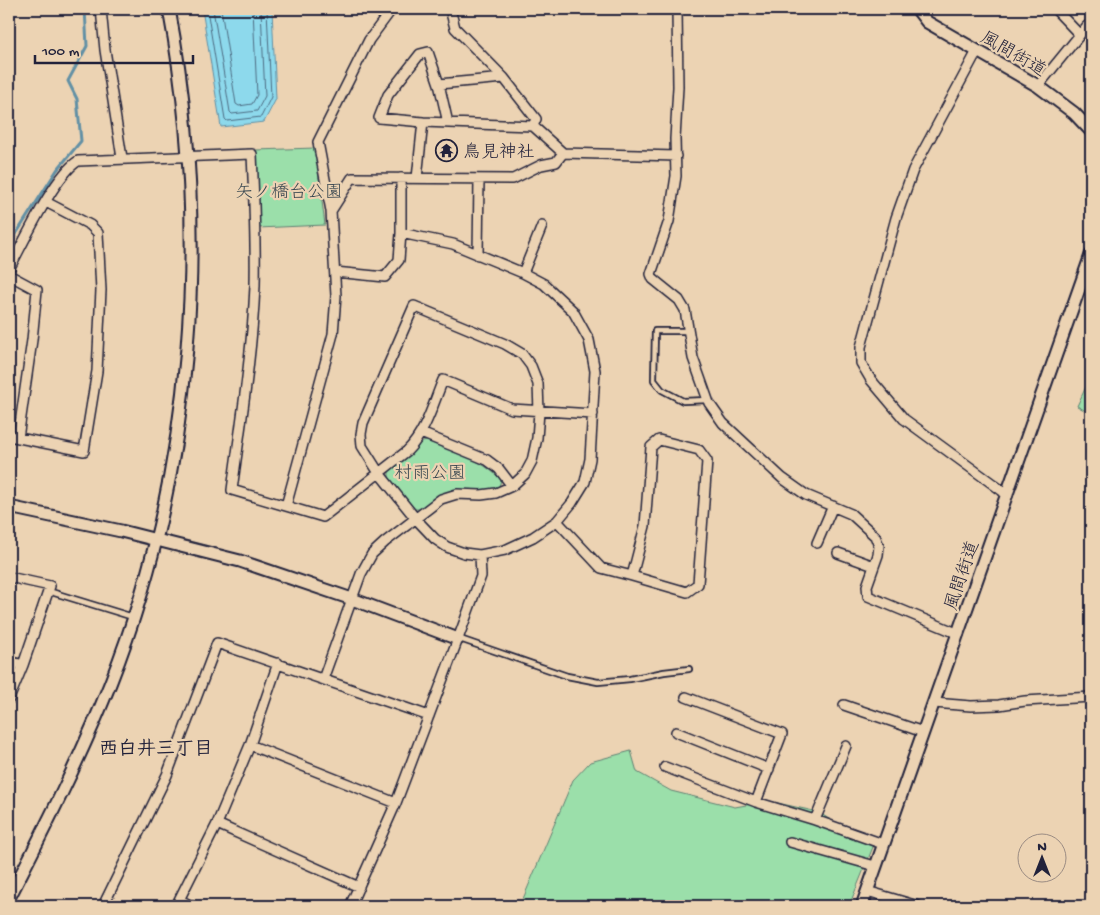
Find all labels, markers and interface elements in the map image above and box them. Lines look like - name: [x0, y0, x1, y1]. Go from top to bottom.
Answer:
- street label: 風間街道: [976, 27, 1050, 82]
- scale bar: [35, 32, 192, 64]
- text: 100 m: [41, 43, 80, 61]
- temple icon: 鳥見神社: [435, 139, 459, 163]
- place label: 鳥見神社: [463, 142, 535, 164]
- park label: 矢ノ橋台公園: [235, 182, 343, 204]
- park label: 村雨公園: [394, 464, 466, 485]
- street label: 風間街道: [941, 538, 985, 613]
- district label: 西白井三丁目: [99, 738, 213, 762]
- north arrow: [1018, 832, 1068, 882]
- text: N: [1037, 839, 1047, 856]

